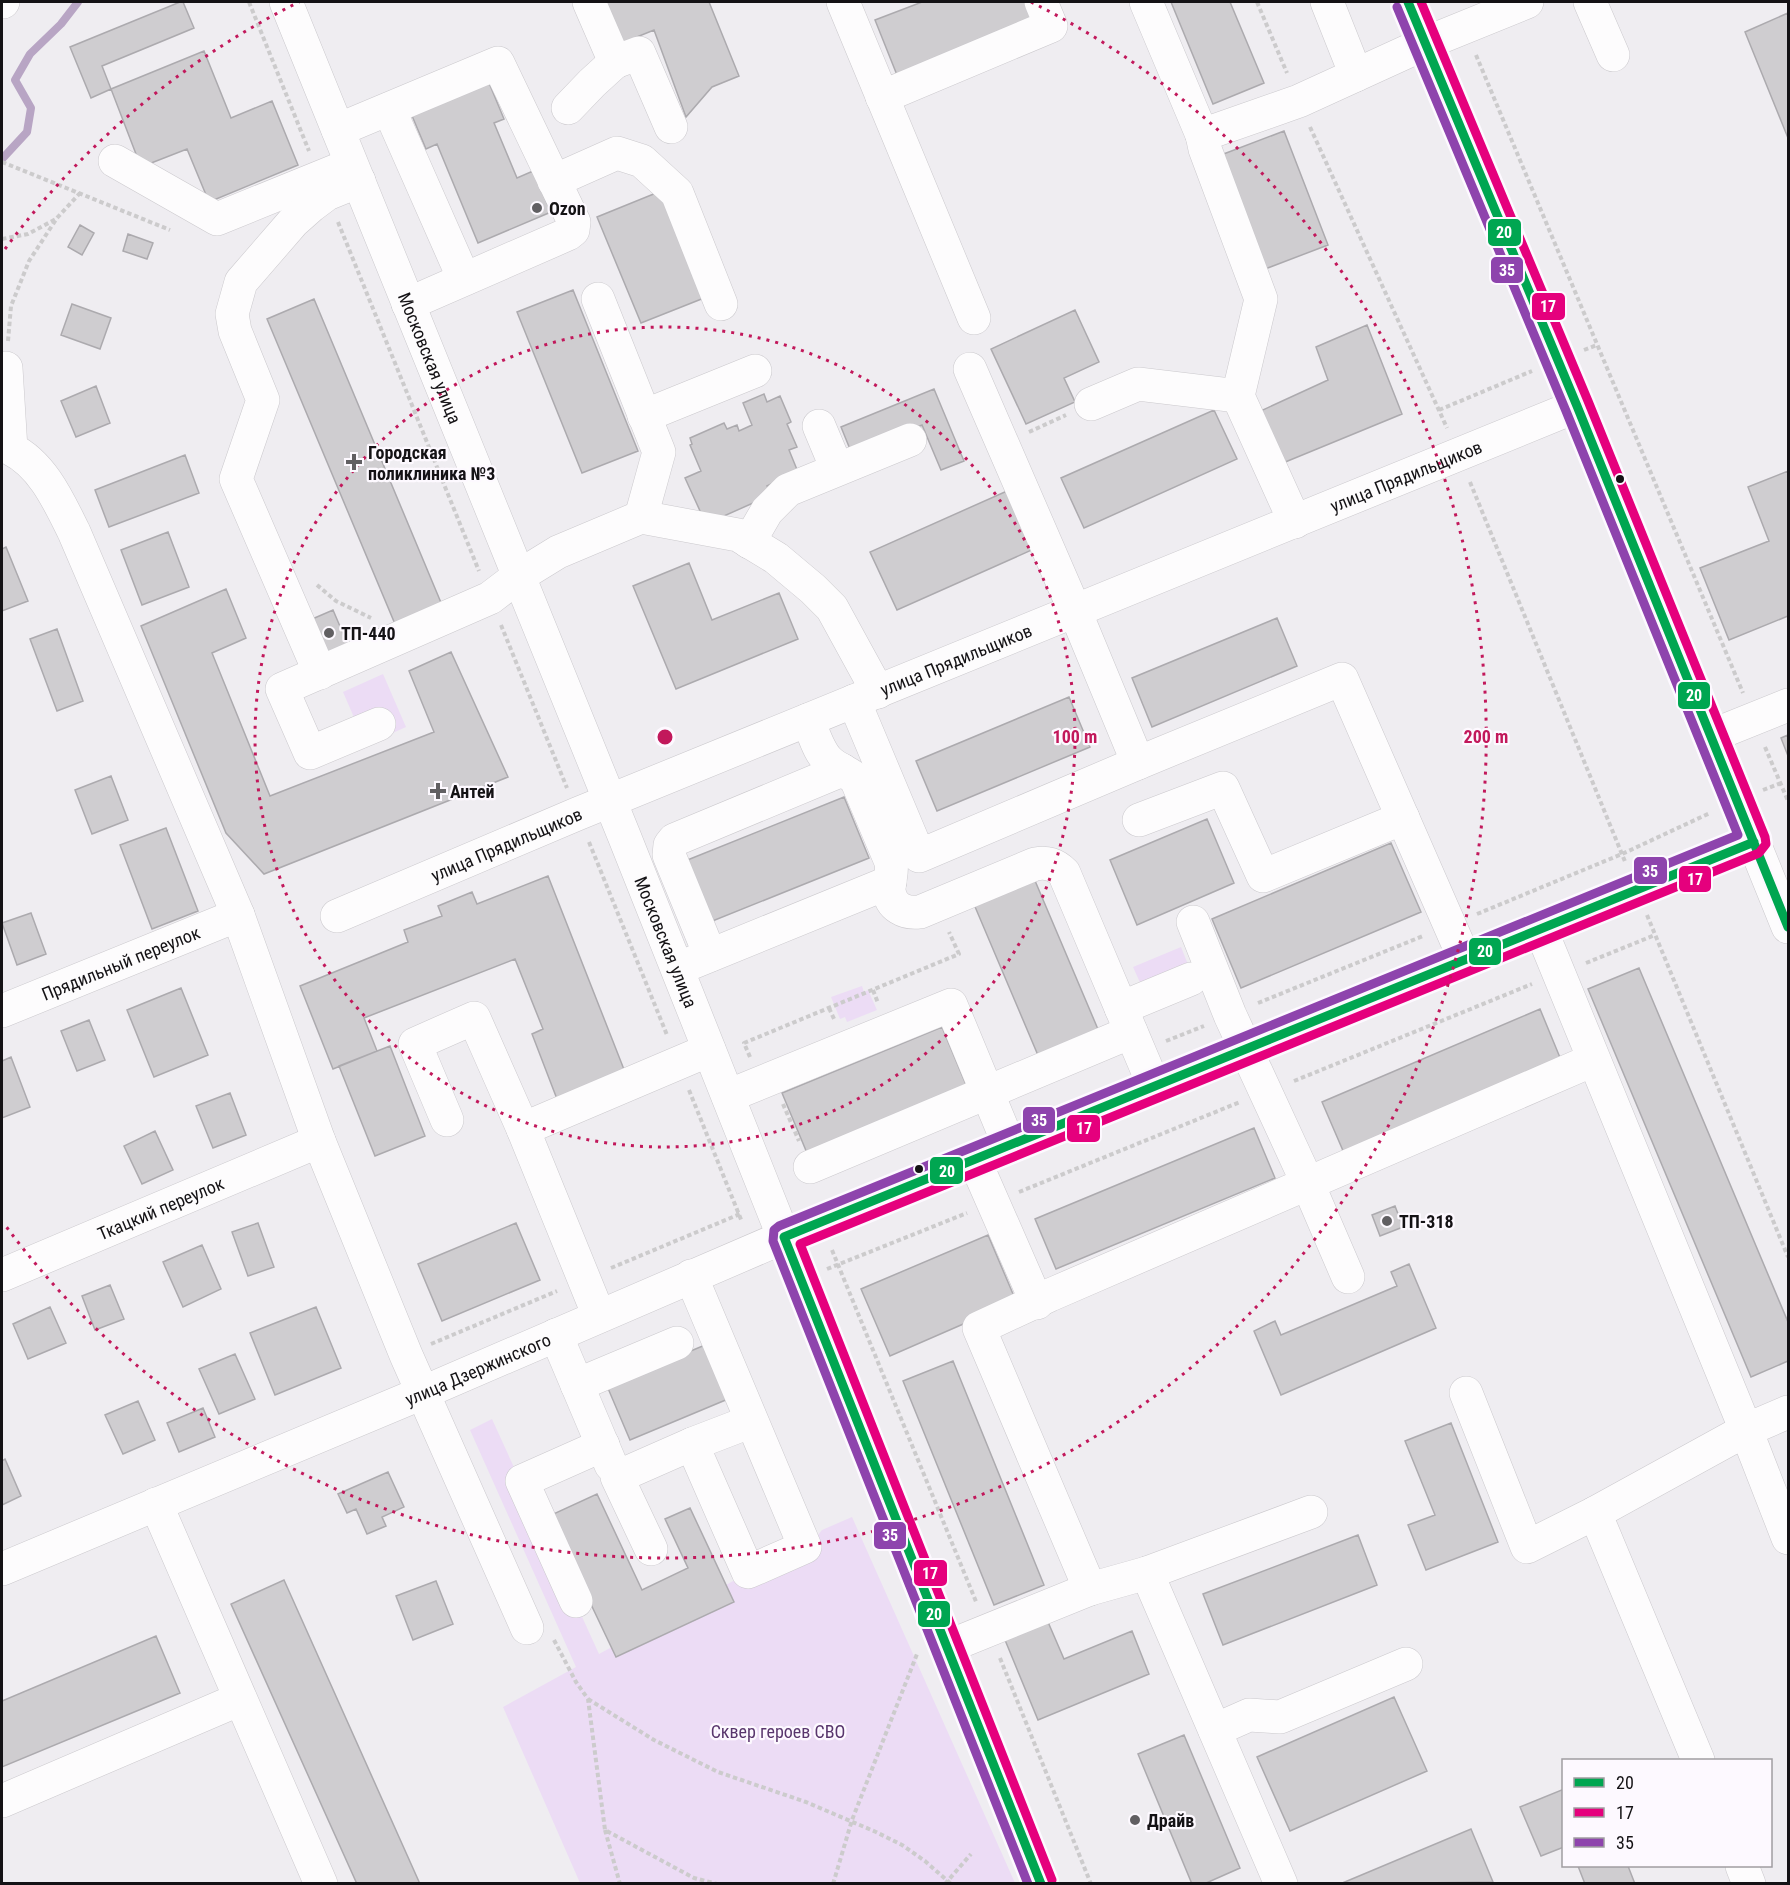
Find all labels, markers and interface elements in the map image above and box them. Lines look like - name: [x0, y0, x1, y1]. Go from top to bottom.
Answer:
- place label: Ozon: [549, 198, 586, 219]
- marker: Ozon: [530, 201, 544, 215]
- line badge: 20: [1487, 218, 1522, 247]
- text: 20: [1496, 223, 1512, 242]
- line badge: 35: [1490, 256, 1524, 284]
- text: 35: [1499, 261, 1515, 280]
- street label: Московская улица: [394, 289, 466, 426]
- line badge: 17: [1531, 292, 1566, 321]
- text: 17: [1540, 297, 1556, 316]
- street label: улица Прядильщиков: [1327, 436, 1485, 516]
- place label: Городская поликлиника №3: [368, 442, 495, 484]
- marker: Городская поликлиника №3: [345, 453, 363, 471]
- unlabelled marker: [1614, 473, 1626, 485]
- street label: улица Прядильщиков: [877, 619, 1035, 700]
- place label: ТП-440: [341, 623, 396, 644]
- marker: ТП-440: [322, 626, 336, 640]
- line badge: 20: [1677, 681, 1711, 710]
- text: 20: [1686, 686, 1702, 705]
- text: 100 m: [1053, 726, 1097, 747]
- text: 200 m: [1464, 726, 1508, 747]
- centre of rings: [655, 727, 675, 747]
- place label: Антей: [450, 781, 495, 802]
- marker: Антей: [431, 784, 445, 798]
- street label: улица Прядильщиков: [428, 803, 585, 885]
- line badge: 35: [1633, 856, 1668, 885]
- text: 35: [1642, 862, 1658, 881]
- line badge: 17: [1678, 865, 1712, 893]
- text: 17: [1687, 870, 1703, 889]
- street label: Московская улица: [631, 873, 702, 1011]
- street label: Прядильный переулок: [38, 921, 203, 1004]
- line badge: 20: [1468, 937, 1502, 966]
- text: 20: [1477, 942, 1493, 961]
- line badge: 35: [1022, 1106, 1056, 1134]
- text: 35: [1031, 1111, 1047, 1130]
- line badge: 17: [1066, 1114, 1101, 1143]
- text: 17: [1076, 1119, 1092, 1138]
- line badge: 20: [929, 1156, 964, 1185]
- text: 20: [939, 1162, 955, 1181]
- unlabelled marker: [913, 1163, 925, 1175]
- street label: Ткацкий переулок: [94, 1172, 227, 1244]
- place label: ТП-318: [1399, 1211, 1454, 1232]
- marker: ТП-318: [1380, 1214, 1394, 1228]
- street label: улица Дзержинского: [402, 1328, 554, 1410]
- line badge: 35: [873, 1521, 907, 1550]
- text: 35: [882, 1526, 898, 1545]
- line badge: 17: [913, 1559, 948, 1587]
- text: 17: [922, 1564, 938, 1583]
- line badge: 20: [917, 1600, 951, 1628]
- text: 20: [926, 1605, 942, 1624]
- park label: Сквер героев СВО: [711, 1721, 845, 1742]
- legend: [1562, 1759, 1772, 1867]
- text: 20: [1616, 1772, 1634, 1793]
- text: 17: [1616, 1802, 1634, 1823]
- place label: Драйв: [1147, 1810, 1194, 1831]
- marker: Драйв: [1128, 1813, 1142, 1827]
- text: 35: [1616, 1832, 1634, 1853]

